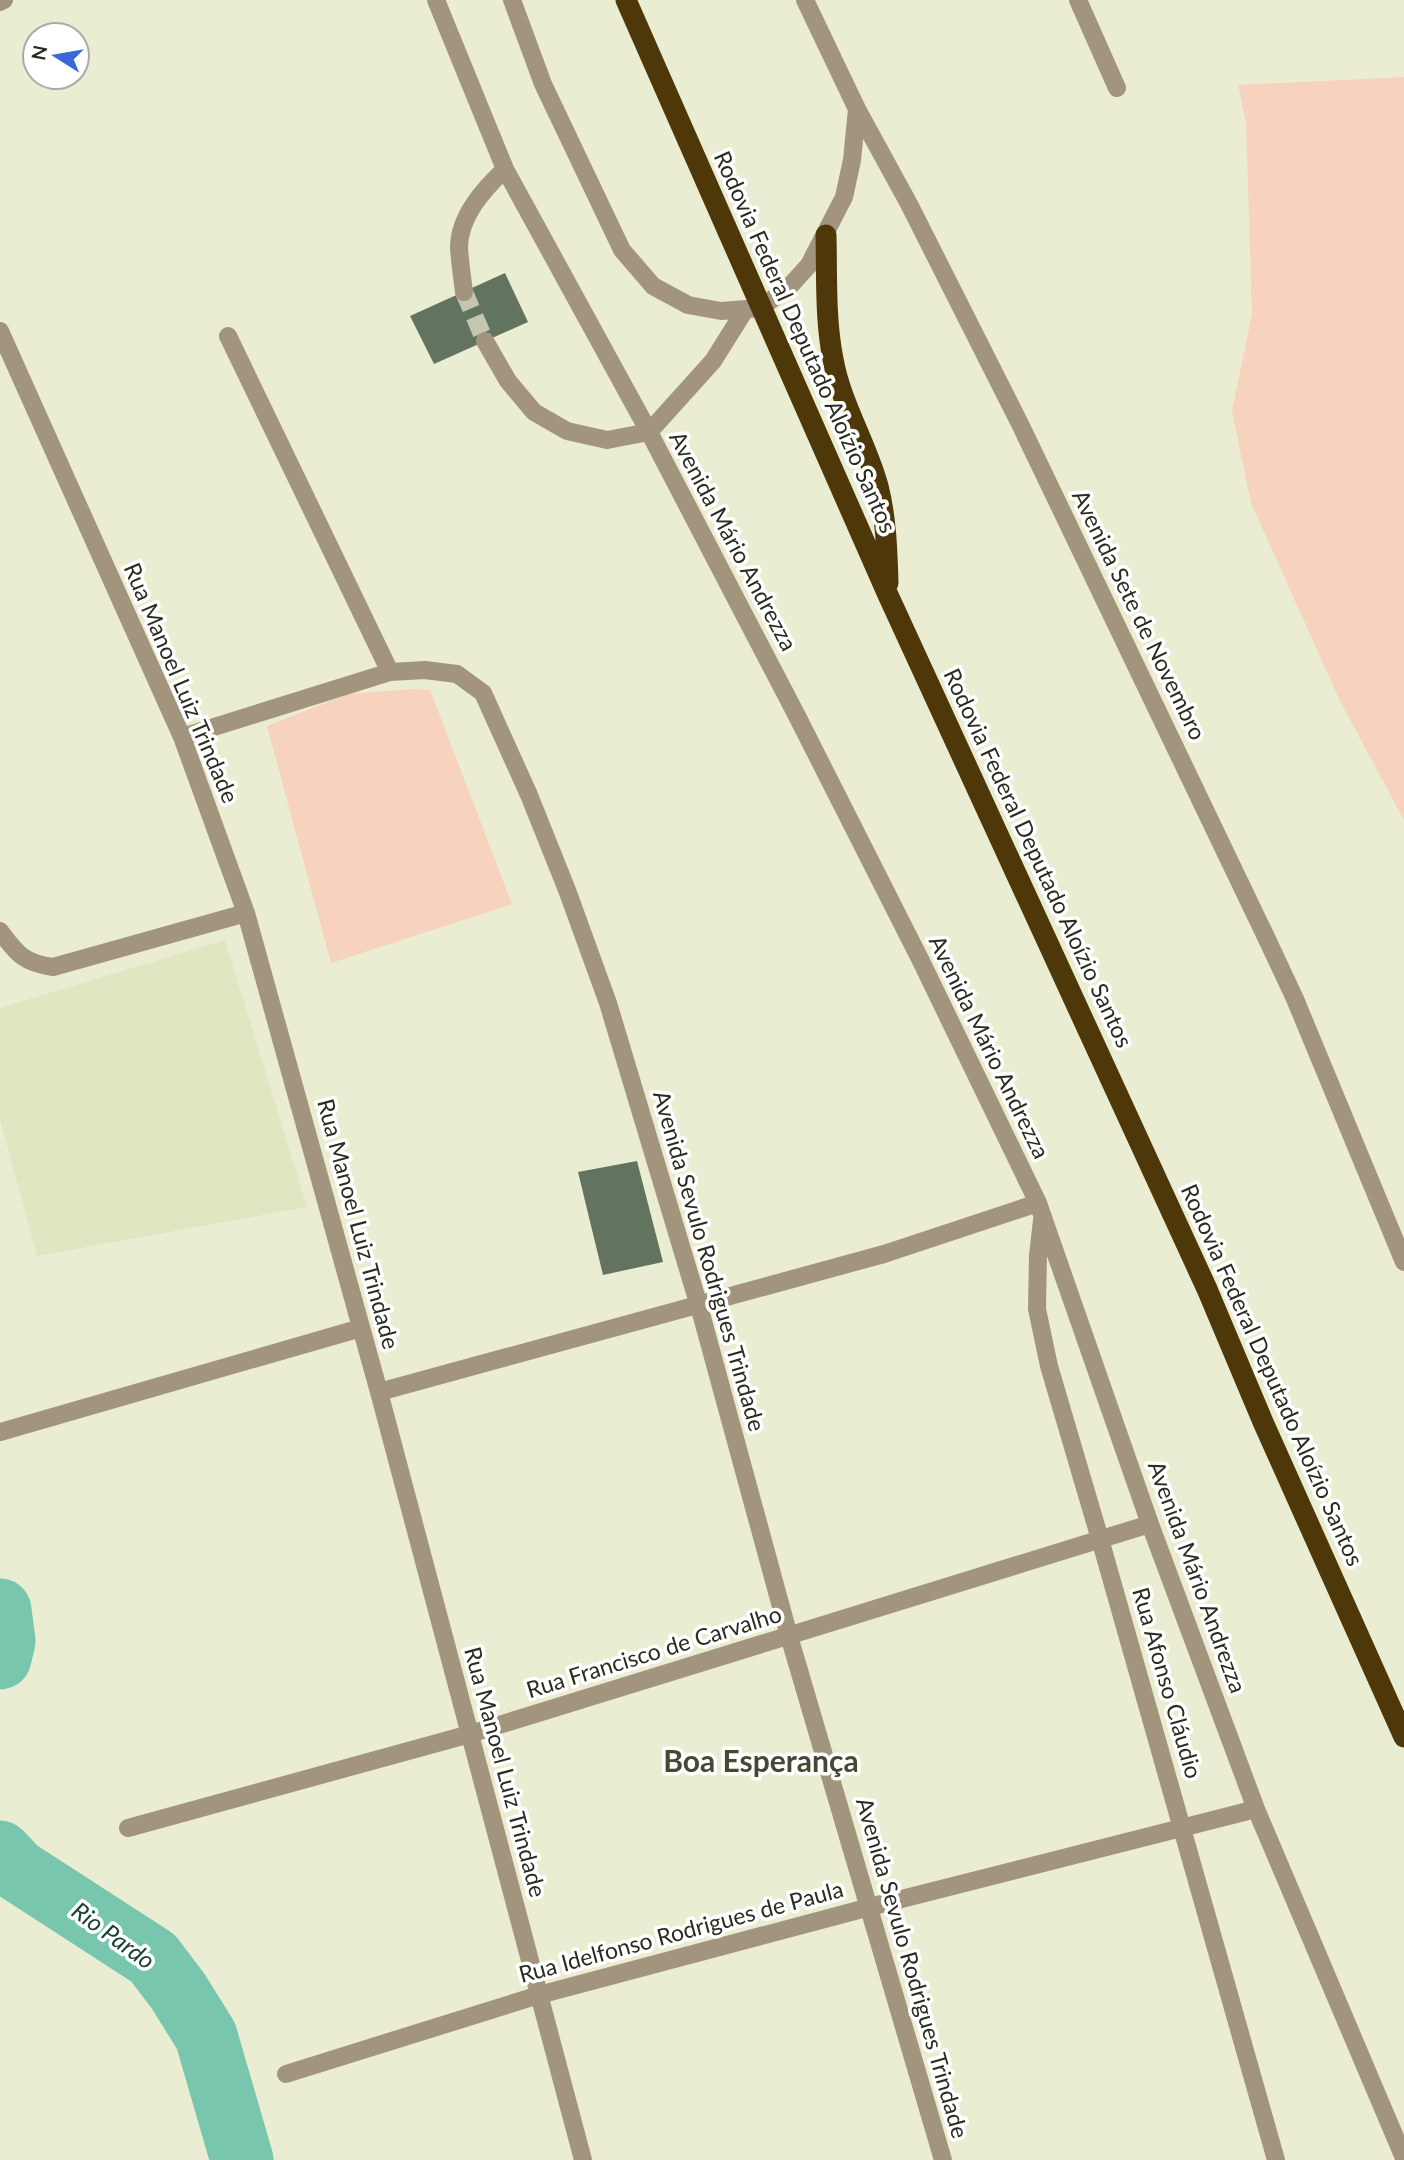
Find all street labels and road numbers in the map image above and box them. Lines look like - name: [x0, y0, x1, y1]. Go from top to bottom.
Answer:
- street label: Rodovia Federal Deputado Aloízio Santos: [709, 146, 903, 537]
- street label: Avenida Mário Andrezza: [664, 426, 804, 655]
- street label: Avenida Sete de Novembro: [1067, 485, 1213, 744]
- street label: Rua Manoel Luiz Trindade: [119, 558, 245, 807]
- street label: Rodovia Federal Deputado Aloízio Santos: [939, 664, 1139, 1052]
- street label: Avenida Mário Andrezza: [924, 930, 1056, 1163]
- street label: Avenida Sevulo Rodrigues Trindade: [648, 1087, 772, 1434]
- street label: Rua Manoel Luiz Trindade: [312, 1095, 406, 1352]
- street label: Rodovia Federal Deputado Aloízio Santos: [1176, 1179, 1370, 1570]
- street label: Avenida Mário Andrezza: [1143, 1457, 1253, 1697]
- street label: Rua Afonso Cláudio: [1127, 1584, 1209, 1781]
- street label: Rua Francisco de Carvalho: [523, 1599, 785, 1703]
- street label: Rua Manoel Luiz Trindade: [459, 1643, 553, 1900]
- street label: Avenida Sevulo Rodrigues Trindade: [851, 1794, 975, 2141]
- street label: Rua Idelfonso Rodrigues de Paula: [515, 1874, 846, 1988]

